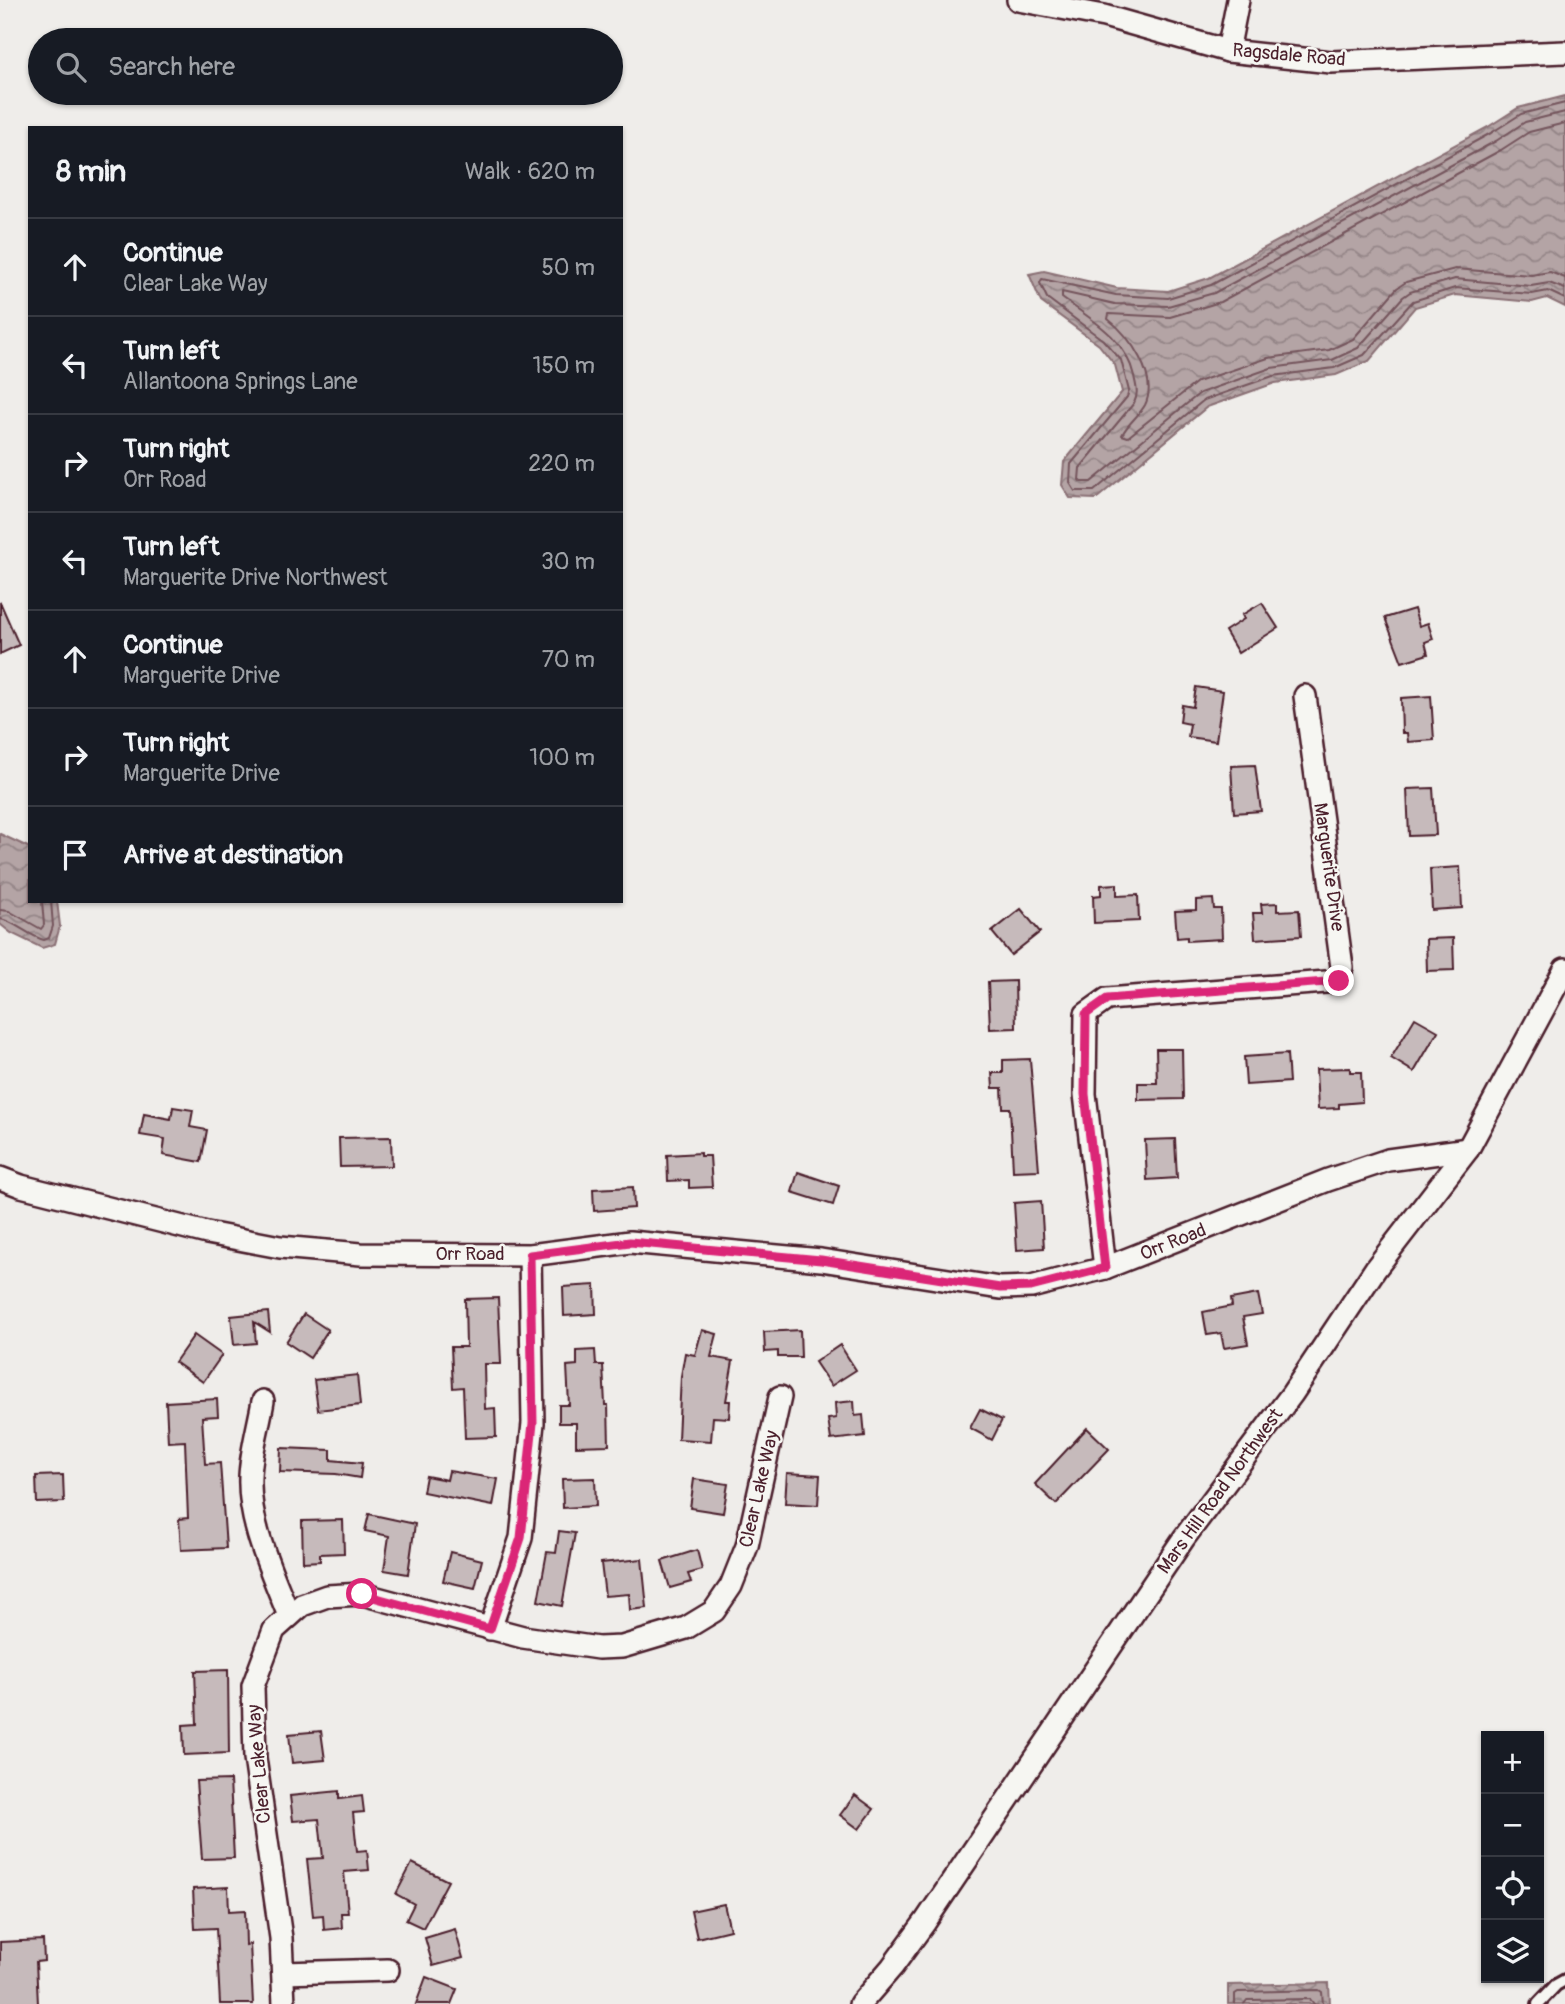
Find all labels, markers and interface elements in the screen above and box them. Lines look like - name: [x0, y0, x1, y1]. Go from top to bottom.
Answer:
- search box: [28, 28, 623, 105]
- street label: Ragsdale Road: [1231, 38, 1347, 72]
- icon: search: [52, 48, 90, 86]
- text: Search here: [108, 51, 235, 83]
- text: 8 min: [56, 153, 126, 190]
- text: Walk · 620 m: [465, 157, 595, 186]
- text: Continue: [123, 237, 223, 269]
- icon: ahead: [56, 248, 94, 286]
- text: 50 m: [541, 253, 595, 282]
- text: Clear Lake Way: [123, 269, 268, 298]
- text: Turn left: [123, 335, 219, 367]
- icon: left: [56, 346, 94, 384]
- text: 150 m: [532, 351, 595, 380]
- text: Allantoona Springs Lane: [123, 367, 358, 396]
- text: Turn right: [123, 433, 229, 465]
- icon: right: [56, 444, 94, 482]
- text: 220 m: [528, 449, 595, 478]
- text: Orr Road: [123, 465, 207, 494]
- text: Turn left: [123, 531, 219, 563]
- icon: left: [56, 542, 94, 580]
- text: 30 m: [541, 547, 595, 576]
- text: Marguerite Drive Northwest: [123, 563, 388, 592]
- text: Continue: [123, 629, 223, 661]
- icon: ahead: [56, 640, 94, 678]
- text: 70 m: [542, 645, 595, 674]
- text: Marguerite Drive: [123, 661, 280, 690]
- text: Turn right: [123, 727, 229, 759]
- icon: right: [56, 738, 94, 776]
- text: 100 m: [529, 743, 595, 772]
- text: Marguerite Drive: [123, 759, 280, 788]
- street label: Marguerite Drive: [1308, 801, 1350, 933]
- icon: arrive: [56, 836, 94, 874]
- text: Arrive at destination: [123, 839, 343, 871]
- route end: [1323, 965, 1354, 996]
- street label: Orr Road: [1136, 1218, 1210, 1266]
- street label: Orr Road: [435, 1242, 505, 1266]
- street label: Mars Hill Road Northwest: [1152, 1403, 1288, 1578]
- street label: Clear Lake Way: [734, 1428, 784, 1550]
- route start: [346, 1578, 377, 1609]
- street label: Clear Lake Way: [242, 1703, 276, 1825]
- map controls: [1481, 1731, 1544, 1983]
- button: +: [1481, 1731, 1544, 1794]
- button: −: [1481, 1794, 1544, 1857]
- button: locate: [1481, 1857, 1544, 1920]
- button: layers: [1481, 1920, 1544, 1983]

